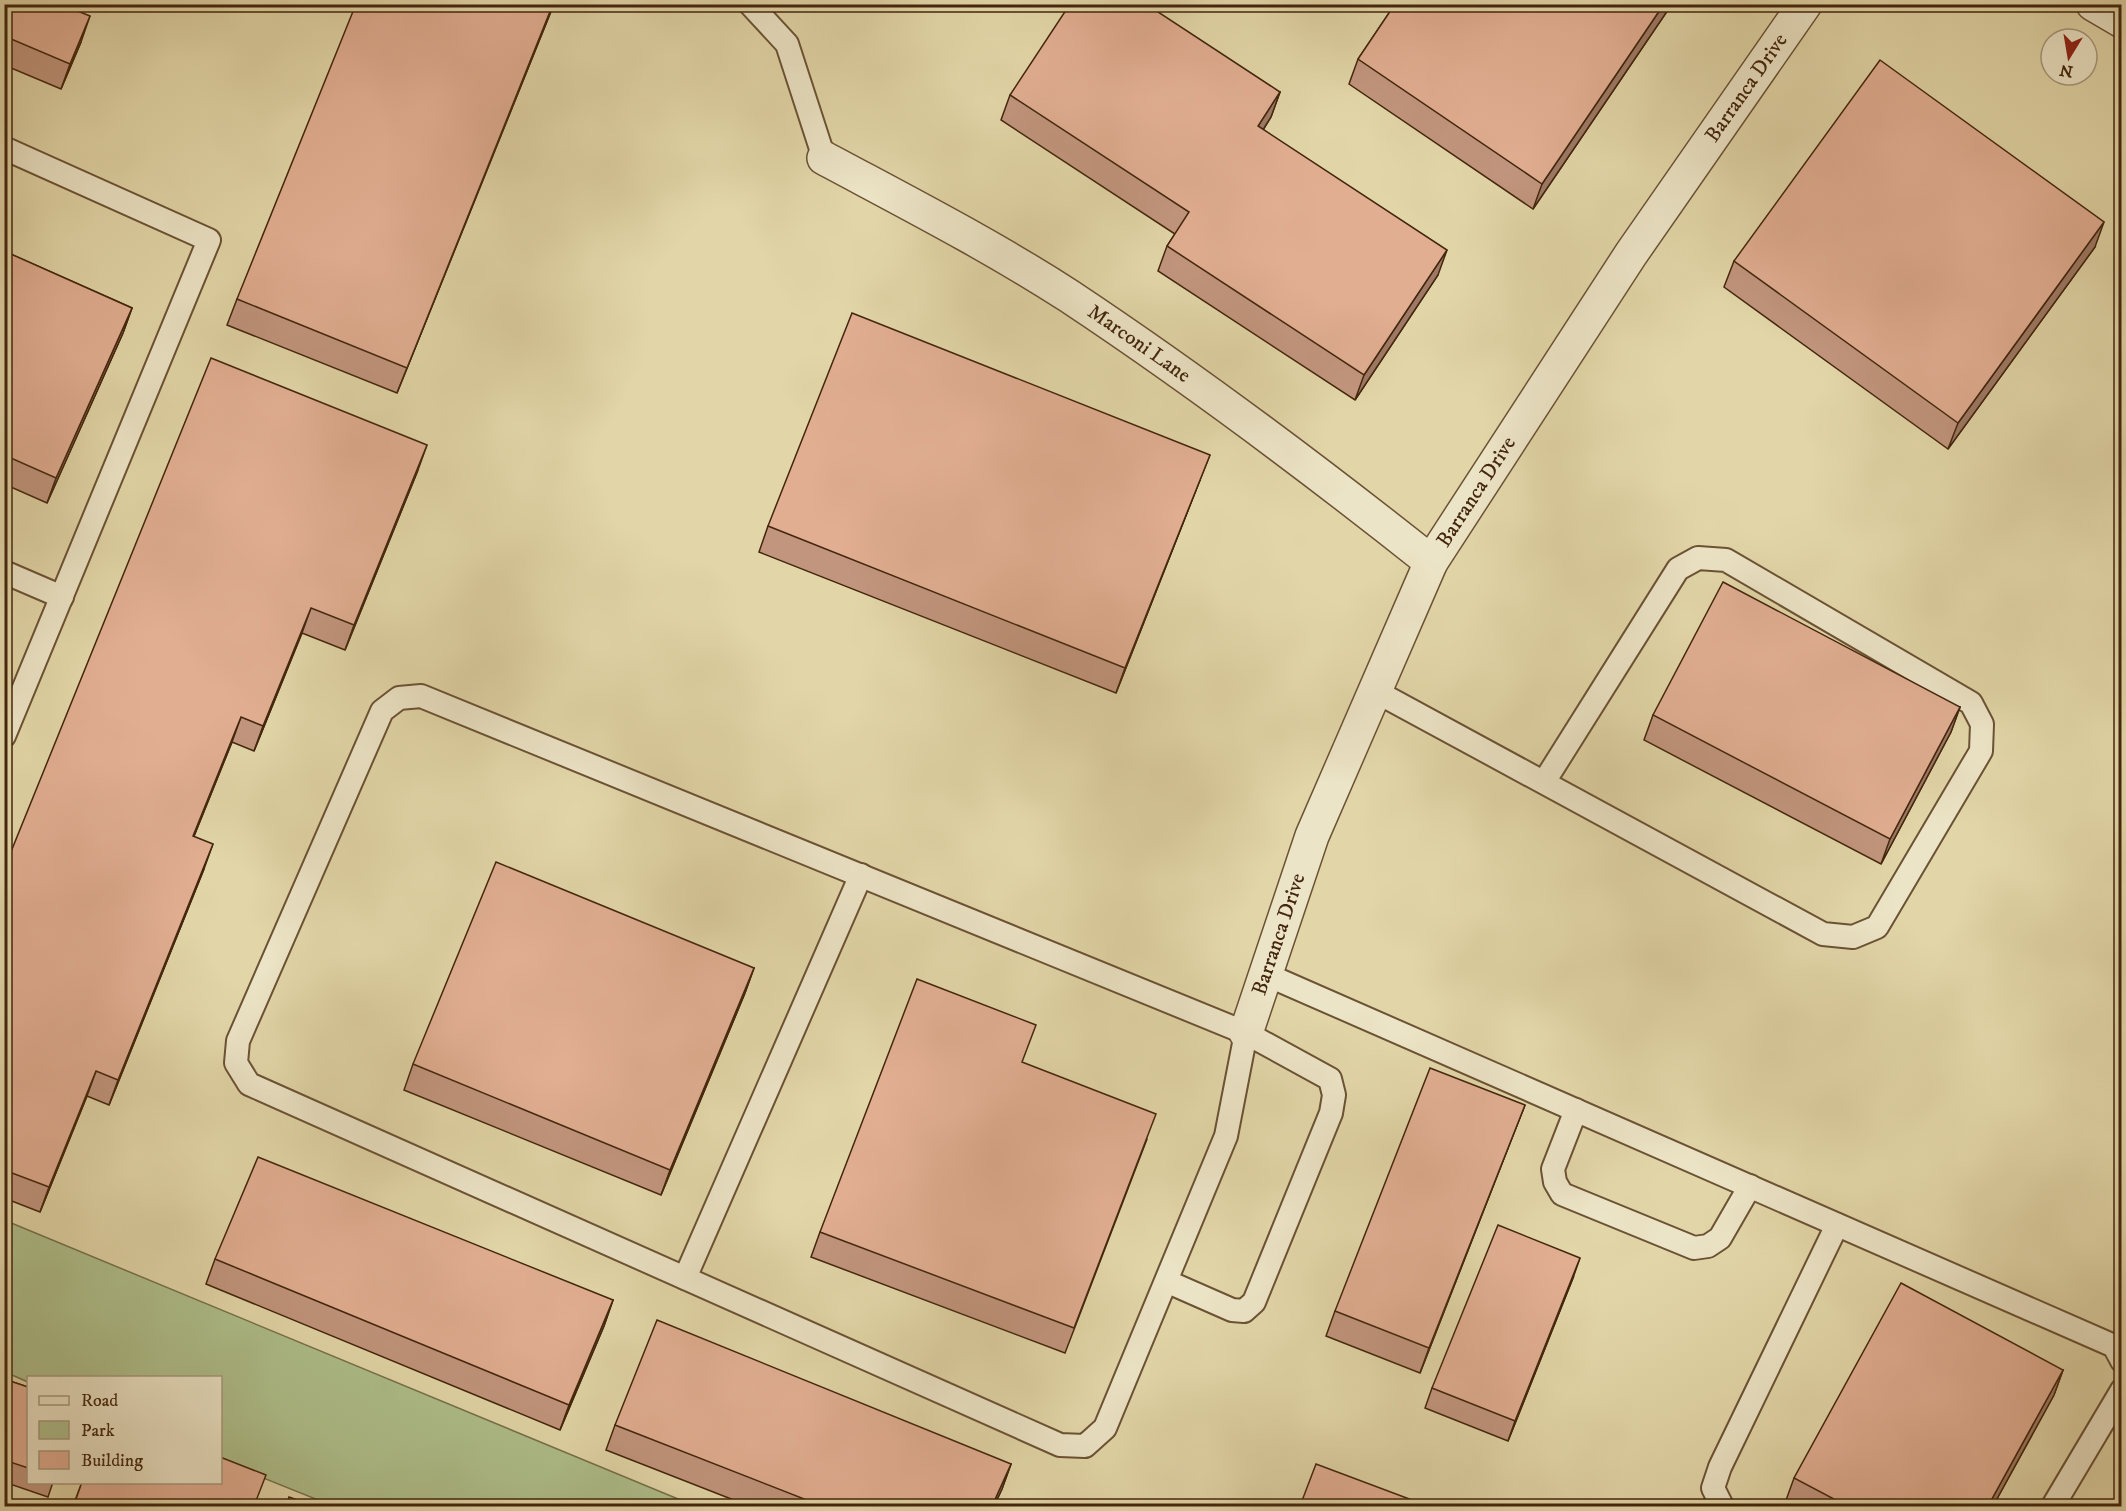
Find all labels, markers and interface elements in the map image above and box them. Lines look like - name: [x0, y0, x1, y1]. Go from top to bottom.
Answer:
- north arrow: [2039, 27, 2099, 87]
- street label: Barranca Drive: [1700, 28, 1794, 148]
- text: N: [2058, 60, 2075, 82]
- street label: Marconi Lane: [1082, 299, 1196, 389]
- street label: Barranca Drive: [1431, 431, 1522, 552]
- street label: Barranca Drive: [1247, 870, 1312, 999]
- legend: [27, 1376, 222, 1484]
- text: Road: [81, 1390, 118, 1412]
- text: Park: [81, 1420, 115, 1442]
- text: Building: [81, 1450, 143, 1472]

